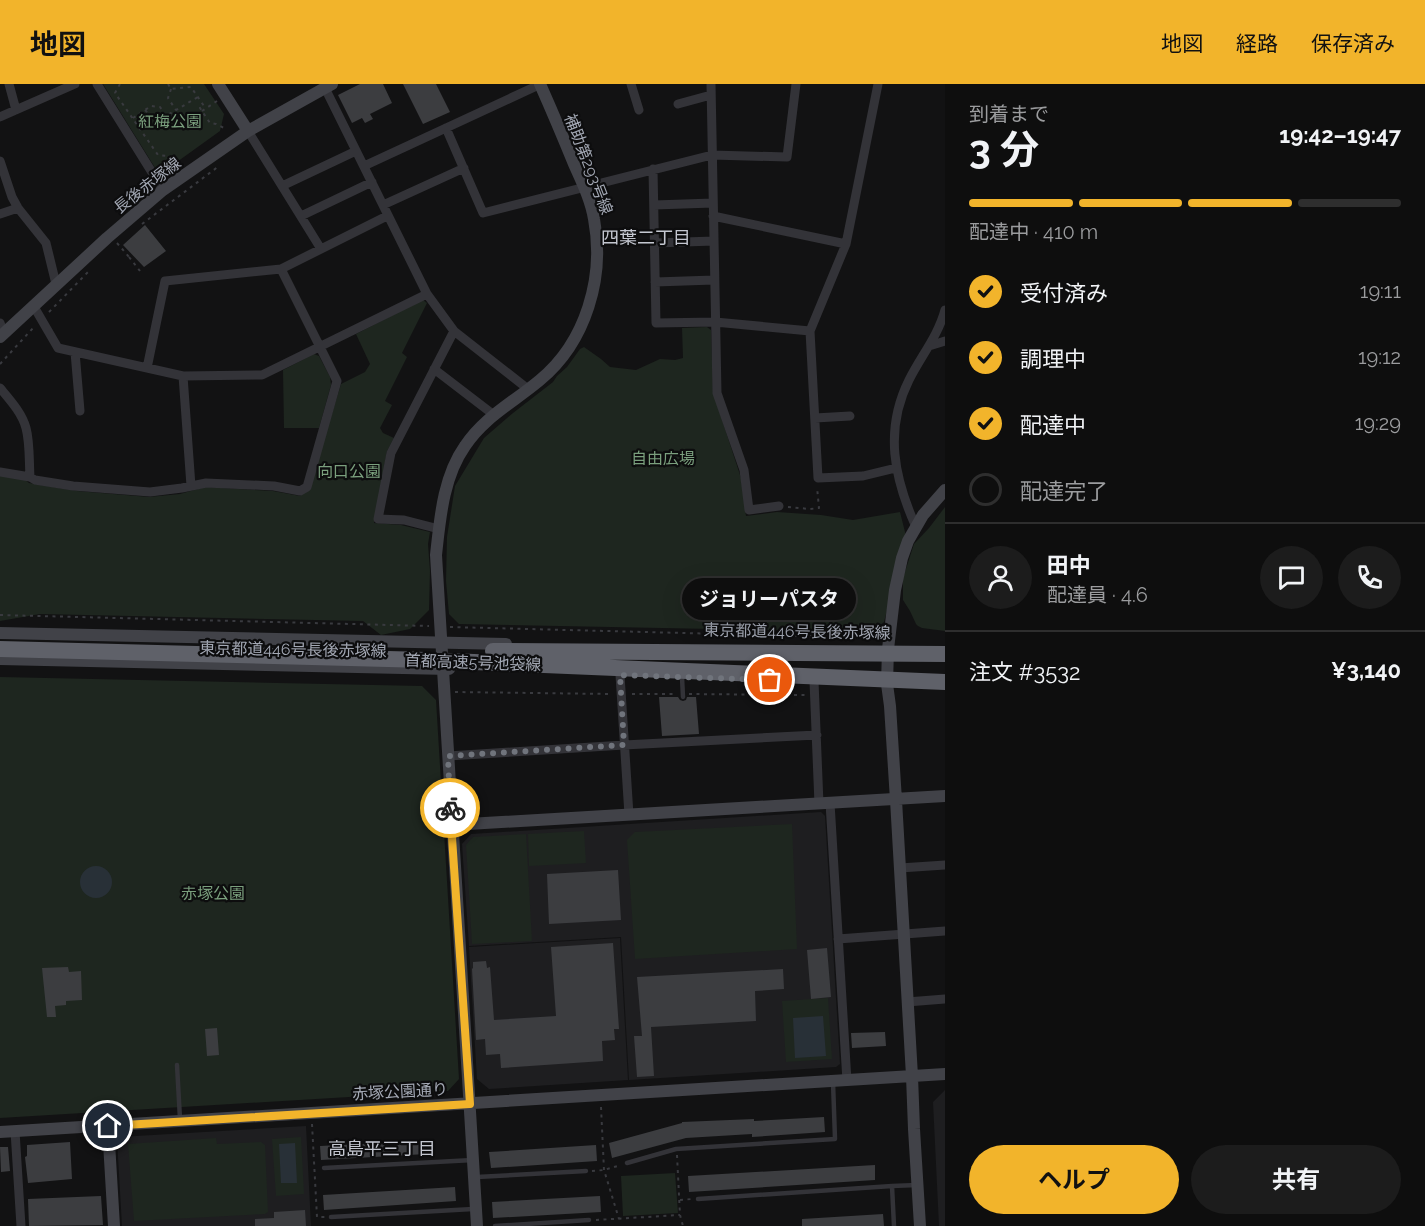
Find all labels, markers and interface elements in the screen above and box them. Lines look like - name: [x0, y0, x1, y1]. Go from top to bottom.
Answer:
- text: 地図: [30, 28, 86, 61]
- text: 地図: [1161, 31, 1203, 56]
- text: 経路: [1236, 31, 1278, 56]
- text: 保存済み: [1311, 31, 1395, 56]
- text: 到着まで: [969, 102, 1049, 126]
- street label: 補助第293号線: [561, 111, 616, 217]
- park label: 紅梅公園: [138, 112, 202, 131]
- text: 19:42–19:47: [1279, 122, 1401, 148]
- text: 3 分: [969, 126, 1039, 172]
- street label: 長後赤塚線: [110, 153, 185, 218]
- text: 配達中 · 410 m: [969, 220, 1098, 244]
- district label: 四葉二丁目: [601, 227, 691, 248]
- icon: check: [969, 275, 1002, 308]
- text: 19:11: [1360, 279, 1401, 303]
- text: 受付済み: [1020, 280, 1108, 306]
- icon: check: [969, 341, 1002, 374]
- text: 19:12: [1358, 345, 1401, 369]
- text: 調理中: [1020, 346, 1086, 372]
- icon: check: [969, 407, 1002, 440]
- text: 19:29: [1355, 411, 1401, 435]
- text: 配達中: [1020, 412, 1086, 438]
- park label: 自由広場: [631, 449, 695, 468]
- park label: 向口公園: [317, 462, 381, 481]
- text: 配達完了: [1020, 478, 1108, 504]
- button: person: [969, 546, 1032, 609]
- button: chat: [1260, 546, 1323, 609]
- button: phone: [1338, 546, 1401, 609]
- text: 田中: [1047, 552, 1091, 578]
- callout: ジョリーパスタ: [683, 578, 857, 620]
- text: 配達員 · 4.6: [1047, 583, 1148, 607]
- text: ジョリーパスタ: [699, 587, 839, 611]
- street label: 東京都道446号長後赤塚線: [703, 620, 891, 643]
- street label: 東京都道446号長後赤塚線: [199, 638, 387, 661]
- street label: 首都高速5号池袋線: [404, 651, 542, 674]
- pin: [744, 654, 795, 705]
- text: ¥3,140: [1331, 657, 1401, 683]
- text: 注文 #3532: [969, 659, 1081, 685]
- icon: bag: [753, 663, 786, 696]
- courier: [420, 778, 480, 838]
- icon: bike: [434, 792, 467, 825]
- park label: 赤塚公園: [181, 884, 245, 903]
- street label: 赤塚公園通り: [352, 1079, 448, 1103]
- pin: [82, 1100, 133, 1151]
- icon: home: [91, 1109, 124, 1142]
- district label: 高島平三丁目: [328, 1138, 436, 1159]
- button: ヘルプ: [969, 1145, 1179, 1214]
- button: 共有: [1191, 1145, 1401, 1214]

